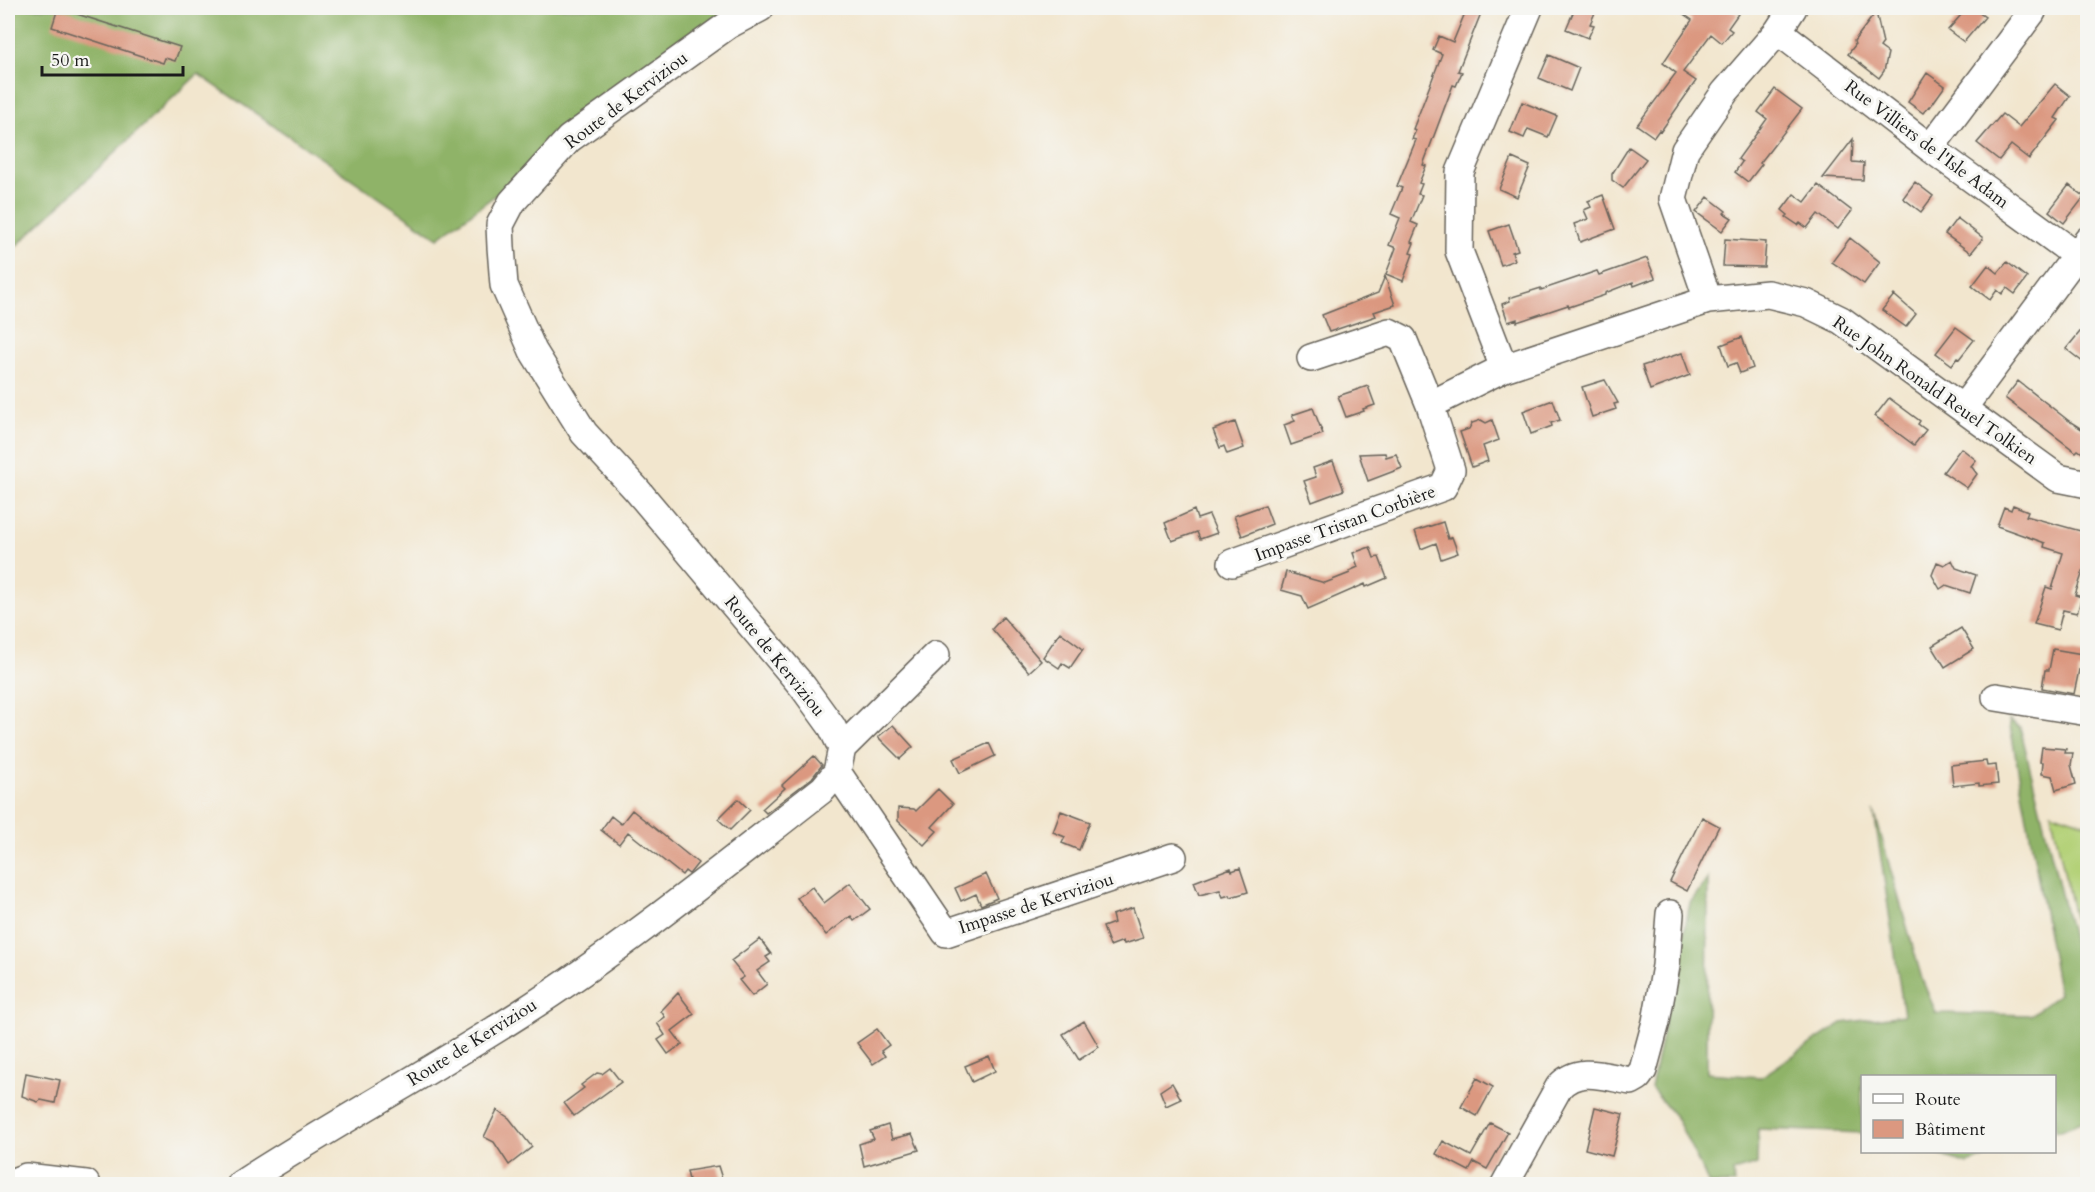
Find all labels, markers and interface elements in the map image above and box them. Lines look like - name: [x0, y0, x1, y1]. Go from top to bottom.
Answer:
- scale bar: [42, 39, 183, 77]
- street label: Route de Kerviziou: [560, 46, 693, 155]
- text: 50 m: [51, 48, 90, 73]
- street label: Rue Villiers de l'Isle Adam: [1839, 74, 2015, 215]
- street label: Rue John Ronald Reuel Tolkien: [1828, 310, 2042, 471]
- street label: Impasse Tristan Corbière: [1251, 479, 1439, 568]
- street label: Route de Kerviziou: [718, 591, 831, 722]
- street label: Impasse de Kerviziou: [956, 867, 1117, 940]
- street label: Route de Kerviziou: [403, 992, 542, 1092]
- legend: [1861, 1075, 2056, 1153]
- text: Route: [1915, 1087, 1961, 1112]
- text: Bâtiment: [1915, 1117, 1985, 1142]

